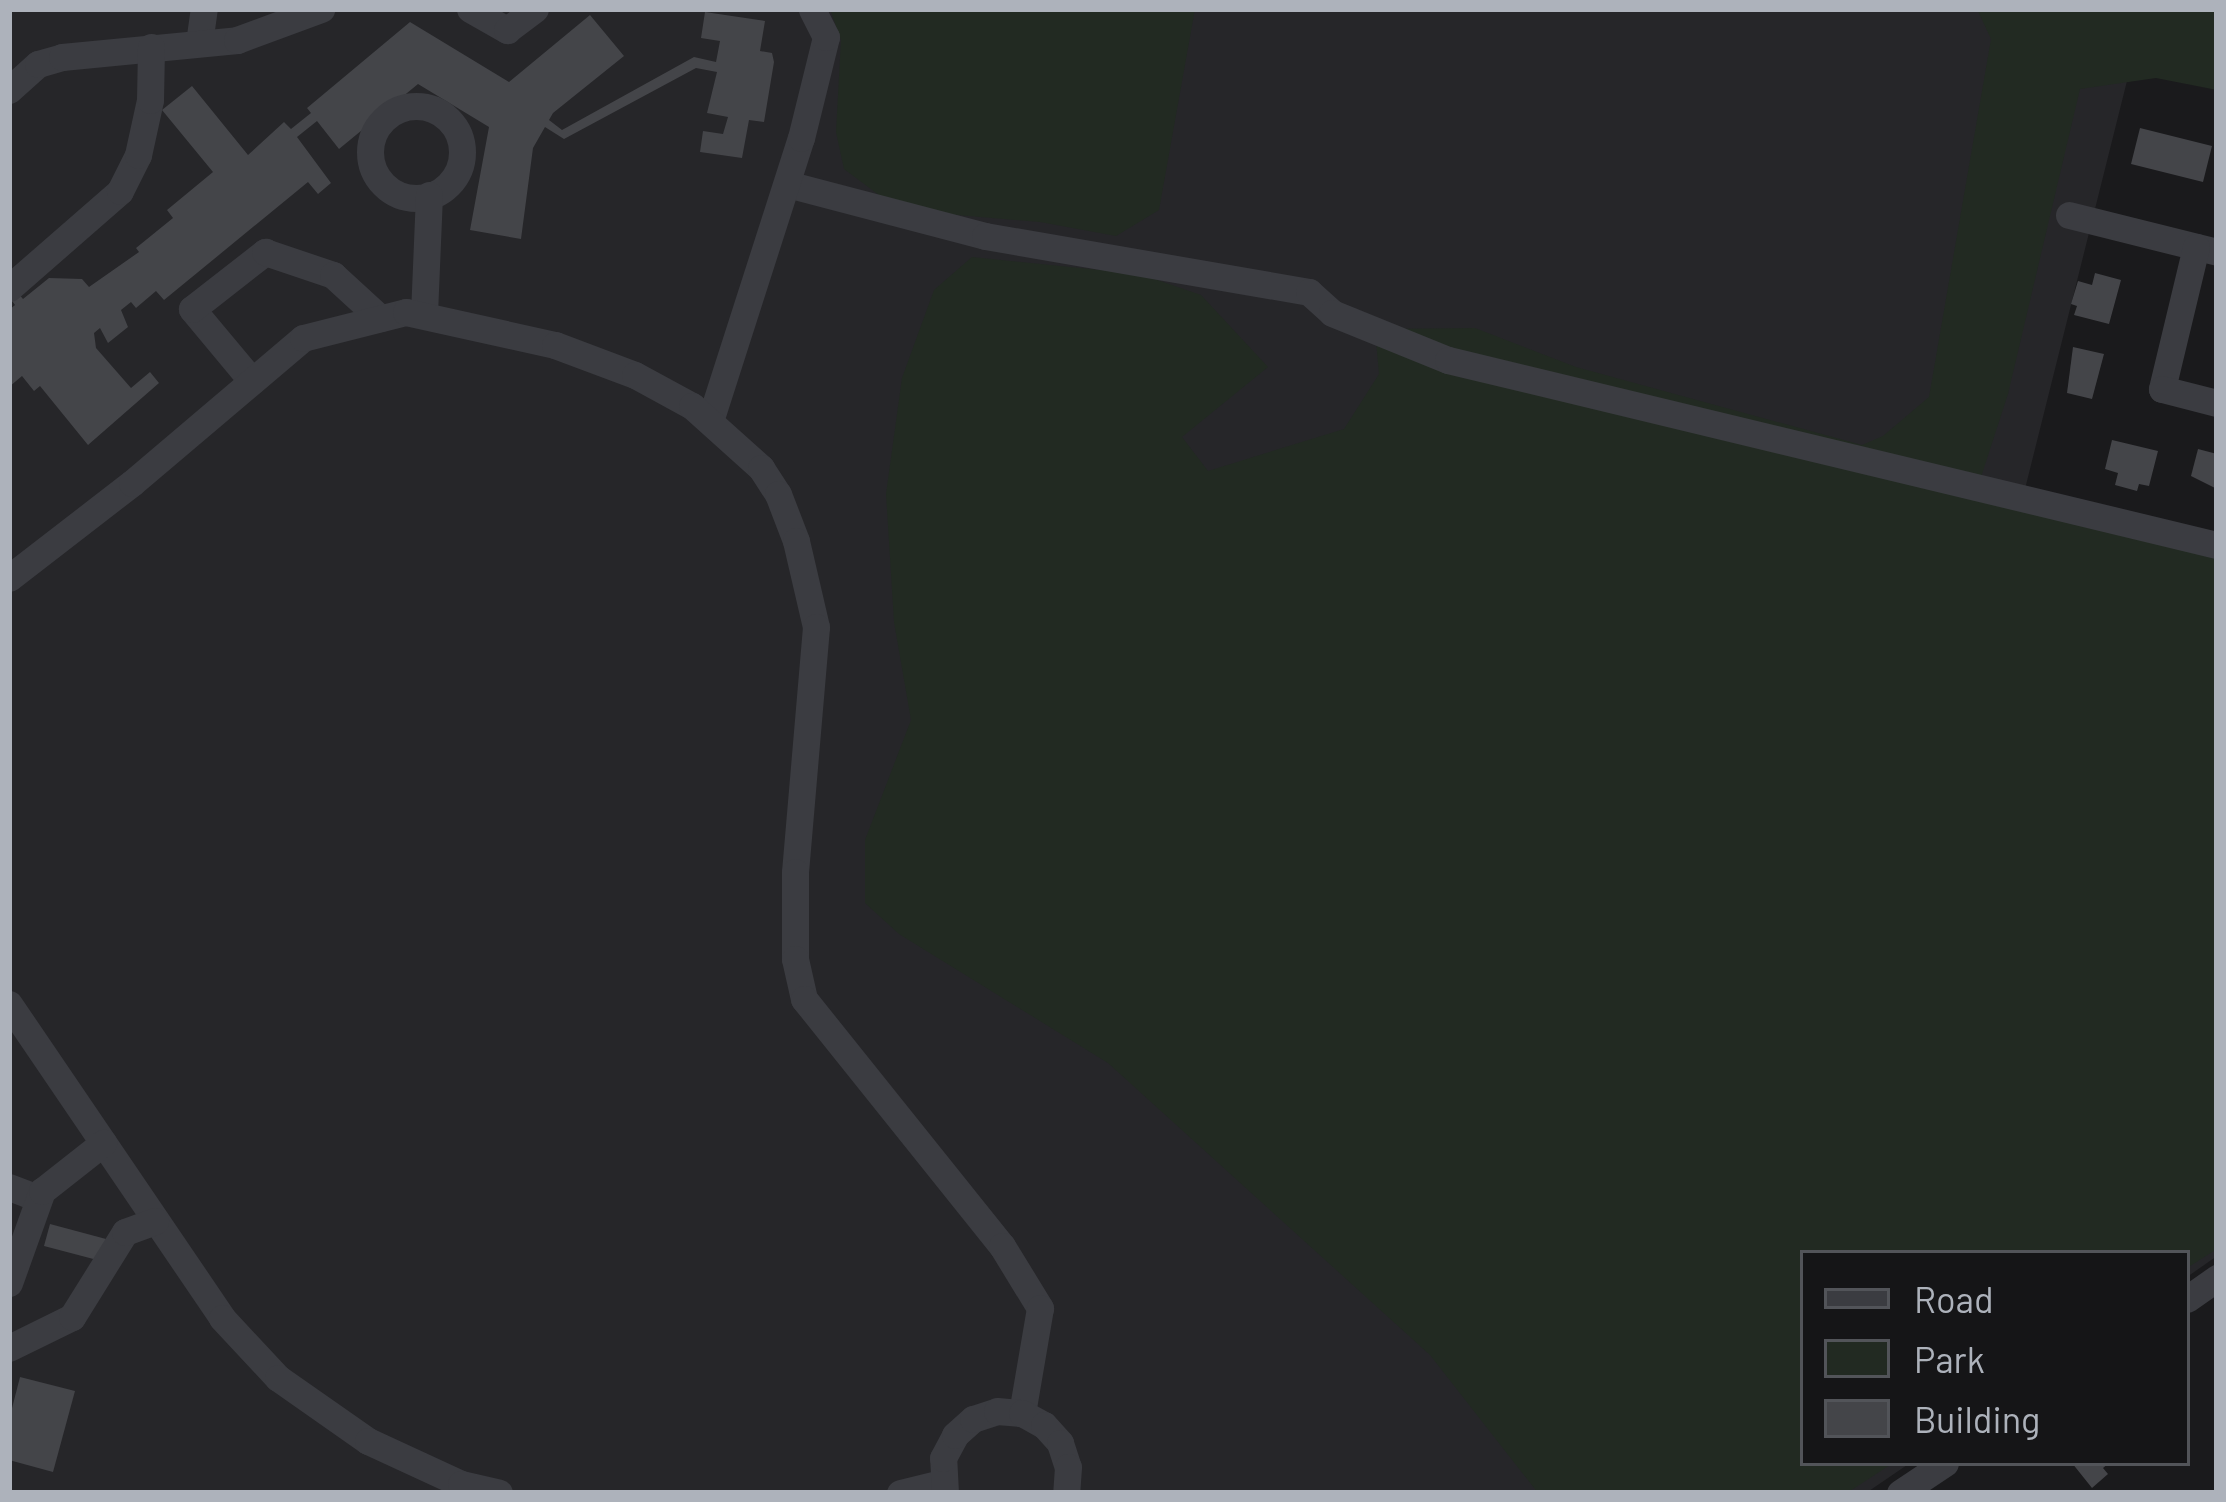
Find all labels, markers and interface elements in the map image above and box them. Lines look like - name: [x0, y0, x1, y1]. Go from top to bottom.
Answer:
- legend: [1800, 1250, 2190, 1466]
- text: Road: [1914, 1277, 1994, 1320]
- text: Park: [1914, 1337, 1985, 1380]
- text: Building: [1914, 1397, 2040, 1440]

